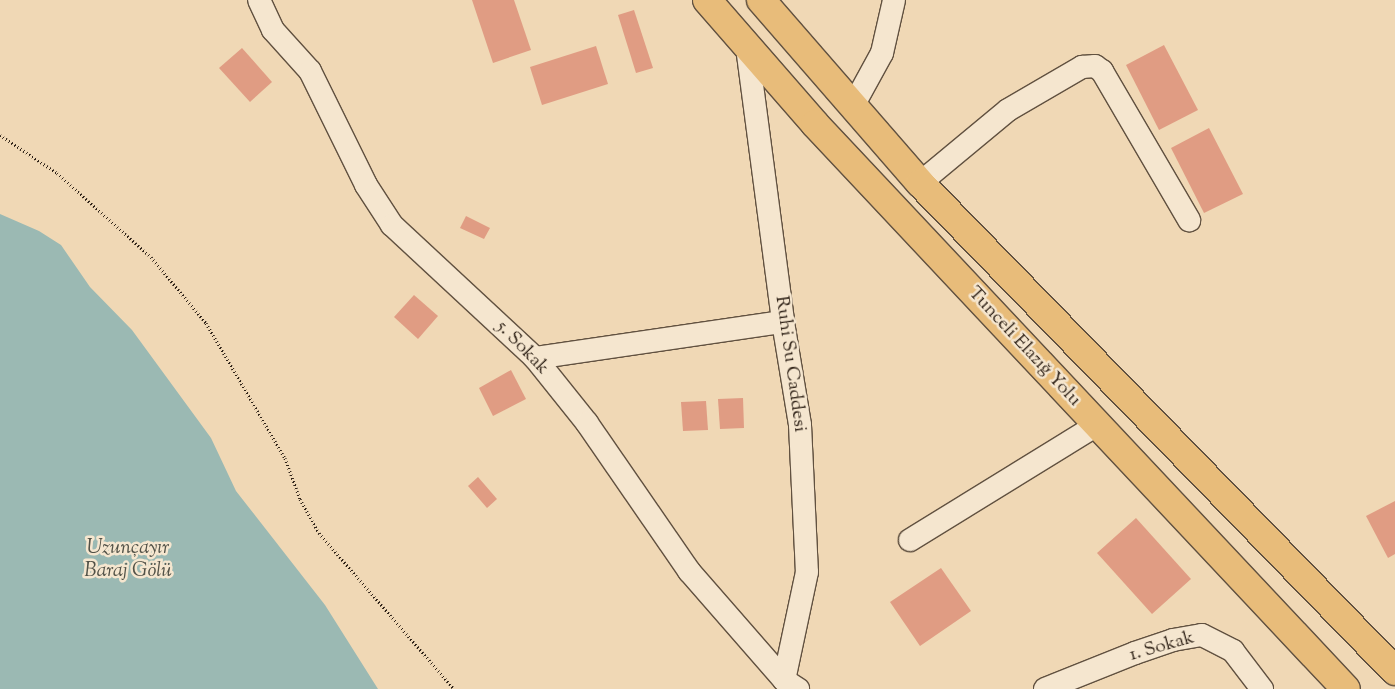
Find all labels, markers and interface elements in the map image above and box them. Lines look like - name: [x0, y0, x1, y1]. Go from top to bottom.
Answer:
- street label: Tunceli Elazığ Yolu: [963, 283, 1085, 411]
- street label: Ruhi Su Caddesi: [769, 294, 811, 434]
- street label: 5. Sokak: [491, 316, 553, 380]
- water label: Uzunçayır Baraj Gölü: [84, 537, 172, 584]
- street label: 1. Sokak: [1127, 627, 1197, 667]

